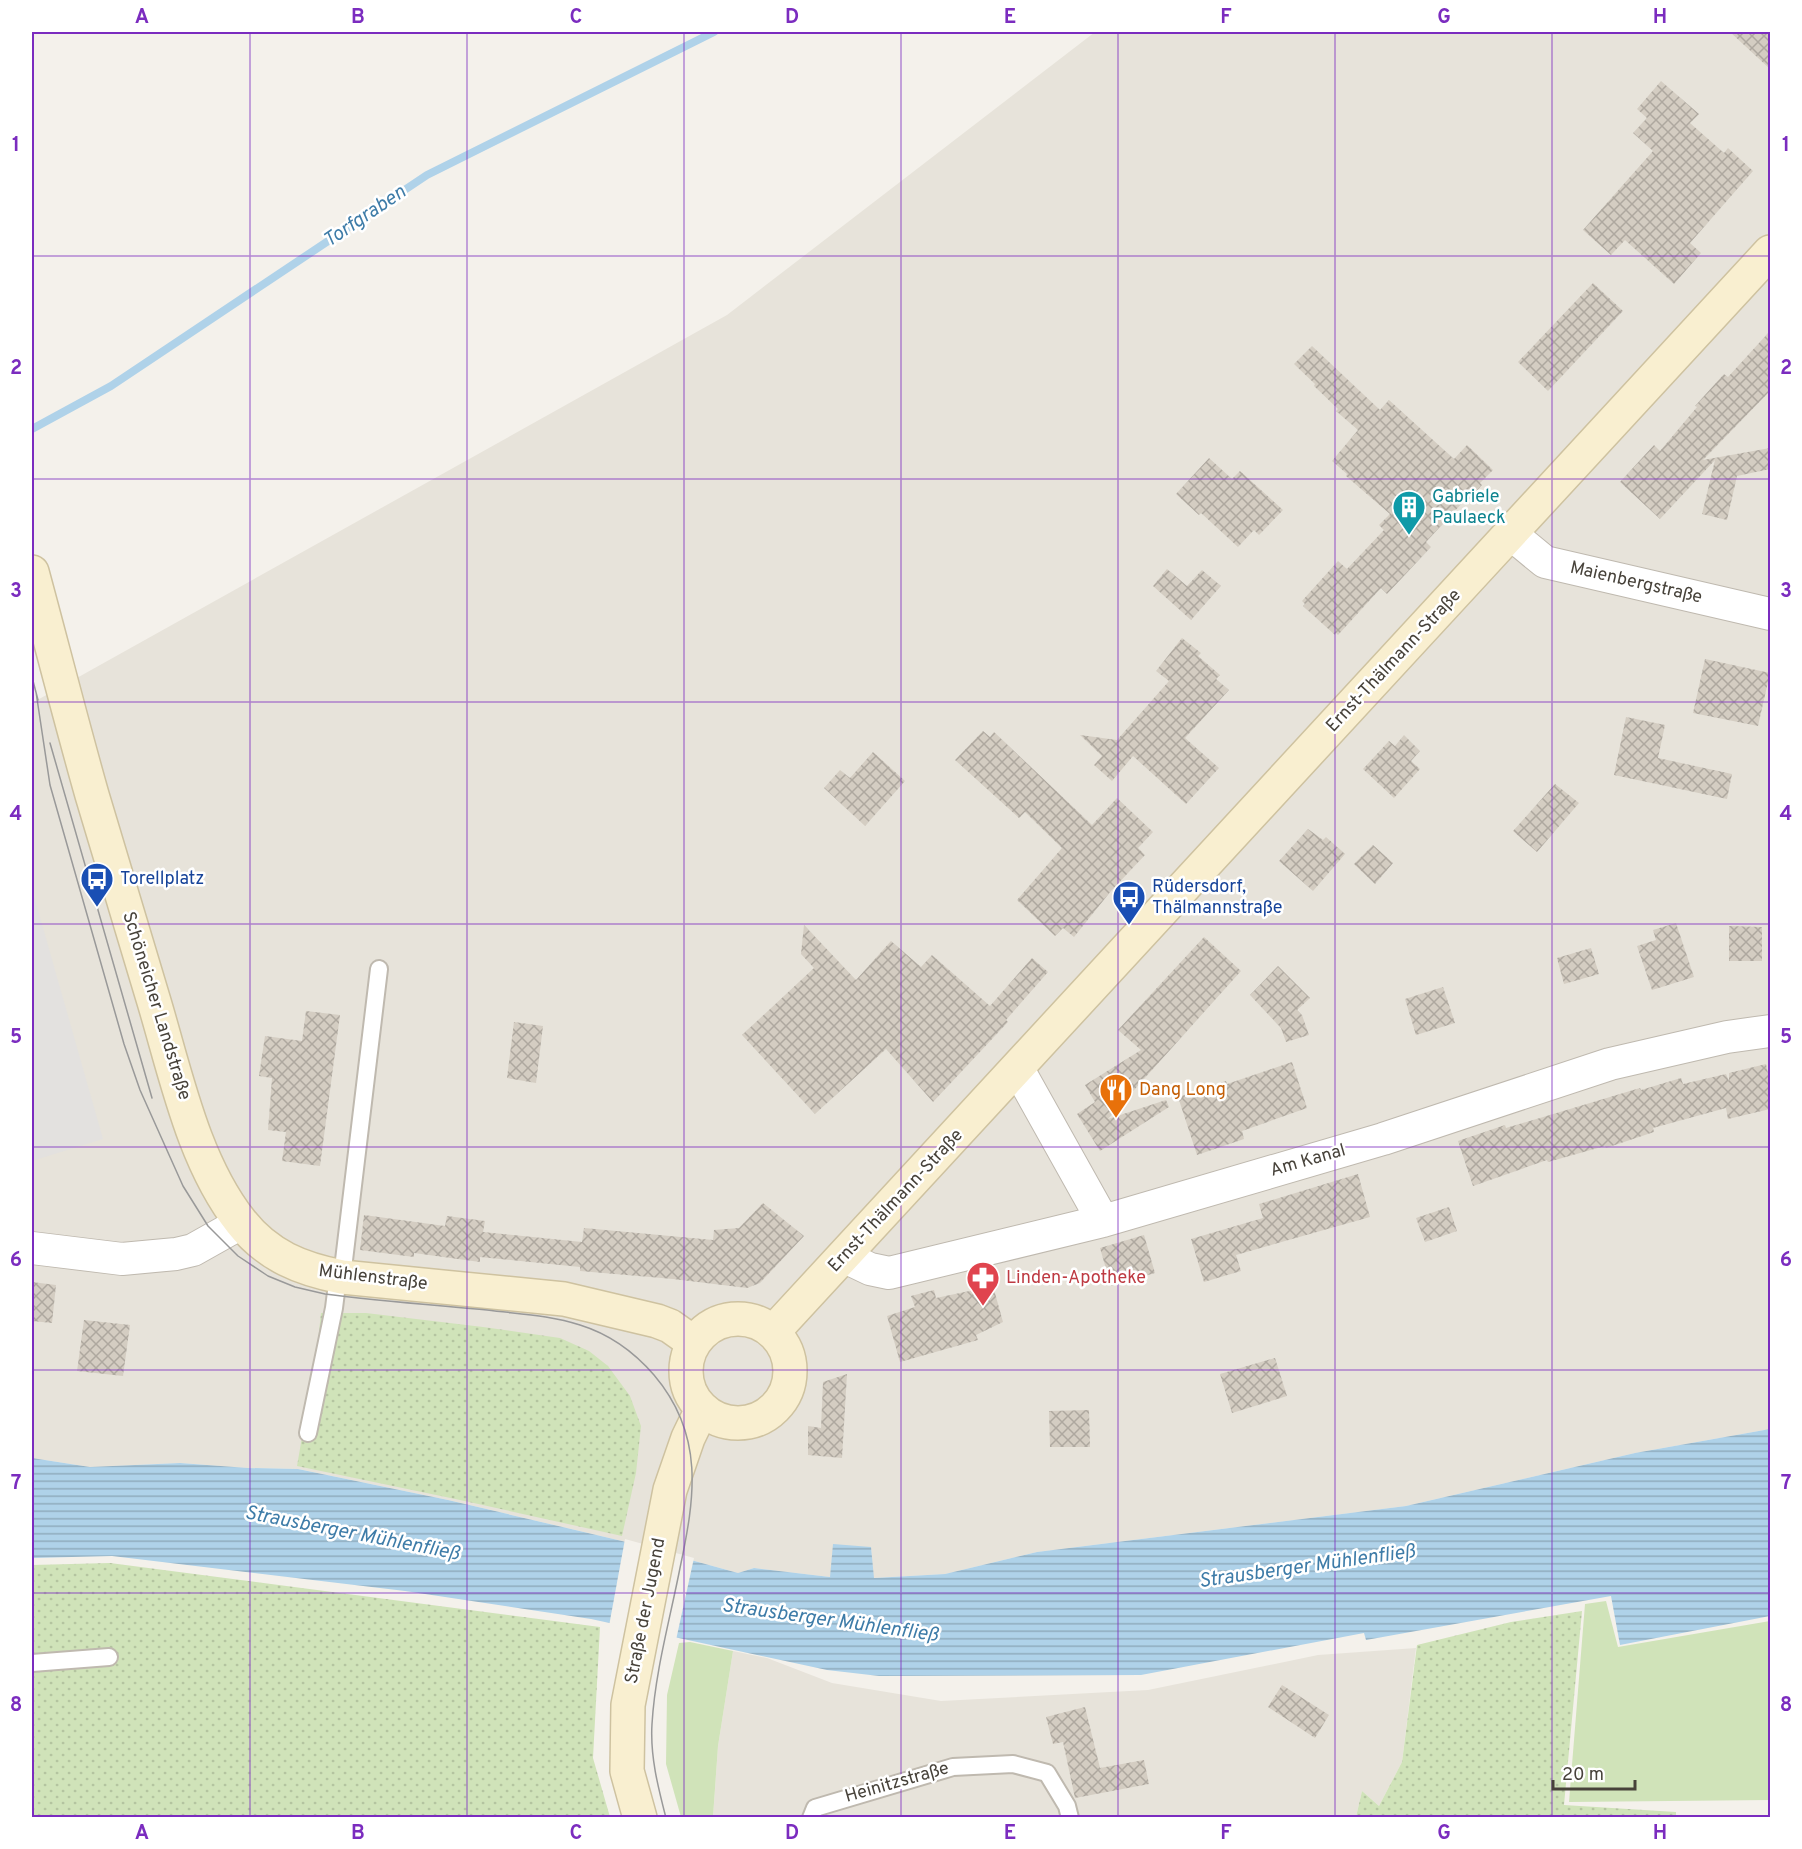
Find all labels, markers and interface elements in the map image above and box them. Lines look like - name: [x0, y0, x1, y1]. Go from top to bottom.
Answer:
- text: A: [135, 5, 149, 31]
- text: B: [351, 5, 365, 31]
- text: C: [570, 5, 582, 31]
- text: D: [785, 5, 799, 31]
- text: E: [1004, 5, 1016, 31]
- text: F: [1220, 5, 1232, 31]
- text: G: [1437, 5, 1451, 31]
- text: H: [1653, 5, 1667, 31]
- text: 1: [12, 133, 20, 159]
- text: 1: [1782, 133, 1790, 159]
- water label: Torfgraben: [319, 180, 411, 254]
- text: 2: [10, 356, 22, 382]
- text: 2: [1780, 356, 1792, 382]
- place label: Gabriele Paulaeck: [1432, 486, 1506, 530]
- building icon: Gabriele Paulaeck: [1391, 489, 1427, 536]
- street label: Maienbergstraße: [1568, 557, 1704, 609]
- text: 3: [10, 579, 22, 605]
- text: 3: [1780, 579, 1792, 605]
- street label: Ernst-Thälmann-Straße: [1321, 584, 1467, 738]
- text: 4: [10, 802, 22, 828]
- text: 4: [1780, 802, 1792, 828]
- bus stop icon: Torellplatz: [79, 861, 115, 908]
- place label: Torellplatz: [120, 868, 204, 891]
- place label: Rüdersdorf, Thälmannstraße: [1152, 876, 1282, 920]
- bus stop icon: Rüdersdorf, Thälmannstraße: [1111, 879, 1147, 926]
- street label: Schöneicher Landstraße: [116, 909, 196, 1103]
- text: 5: [10, 1025, 22, 1051]
- text: 5: [1780, 1025, 1792, 1051]
- restaurant icon: Dang Long: [1098, 1072, 1134, 1119]
- place label: Dang Long: [1139, 1079, 1226, 1102]
- street label: Ernst-Thälmann-Straße: [823, 1124, 969, 1278]
- street label: Am Kanal: [1268, 1139, 1348, 1183]
- text: 6: [10, 1248, 22, 1274]
- text: 6: [1780, 1248, 1792, 1274]
- street label: Mühlenstraße: [317, 1260, 429, 1296]
- pharmacy icon: Linden-Apotheke: [965, 1260, 1001, 1307]
- place label: Linden-Apotheke: [1006, 1267, 1146, 1290]
- text: 7: [11, 1471, 21, 1497]
- text: 7: [1781, 1471, 1791, 1497]
- water label: Strausberger Mühlenfließ: [242, 1500, 463, 1568]
- street label: Straße der Jugend: [621, 1536, 671, 1686]
- water label: Strausberger Mühlenfließ: [1197, 1539, 1418, 1595]
- water label: Strausberger Mühlenfließ: [720, 1593, 941, 1649]
- text: 8: [10, 1693, 22, 1719]
- text: 8: [1780, 1693, 1792, 1719]
- scale bar: [1553, 1753, 1636, 1791]
- street label: Heinitzstraße: [842, 1757, 952, 1809]
- text: 20 m: [1562, 1764, 1604, 1787]
- text: A: [135, 1821, 149, 1847]
- text: B: [351, 1821, 365, 1847]
- text: C: [570, 1821, 582, 1847]
- text: D: [785, 1821, 799, 1847]
- text: E: [1004, 1821, 1016, 1847]
- text: F: [1220, 1821, 1232, 1847]
- text: G: [1437, 1821, 1451, 1847]
- text: H: [1653, 1821, 1667, 1847]

